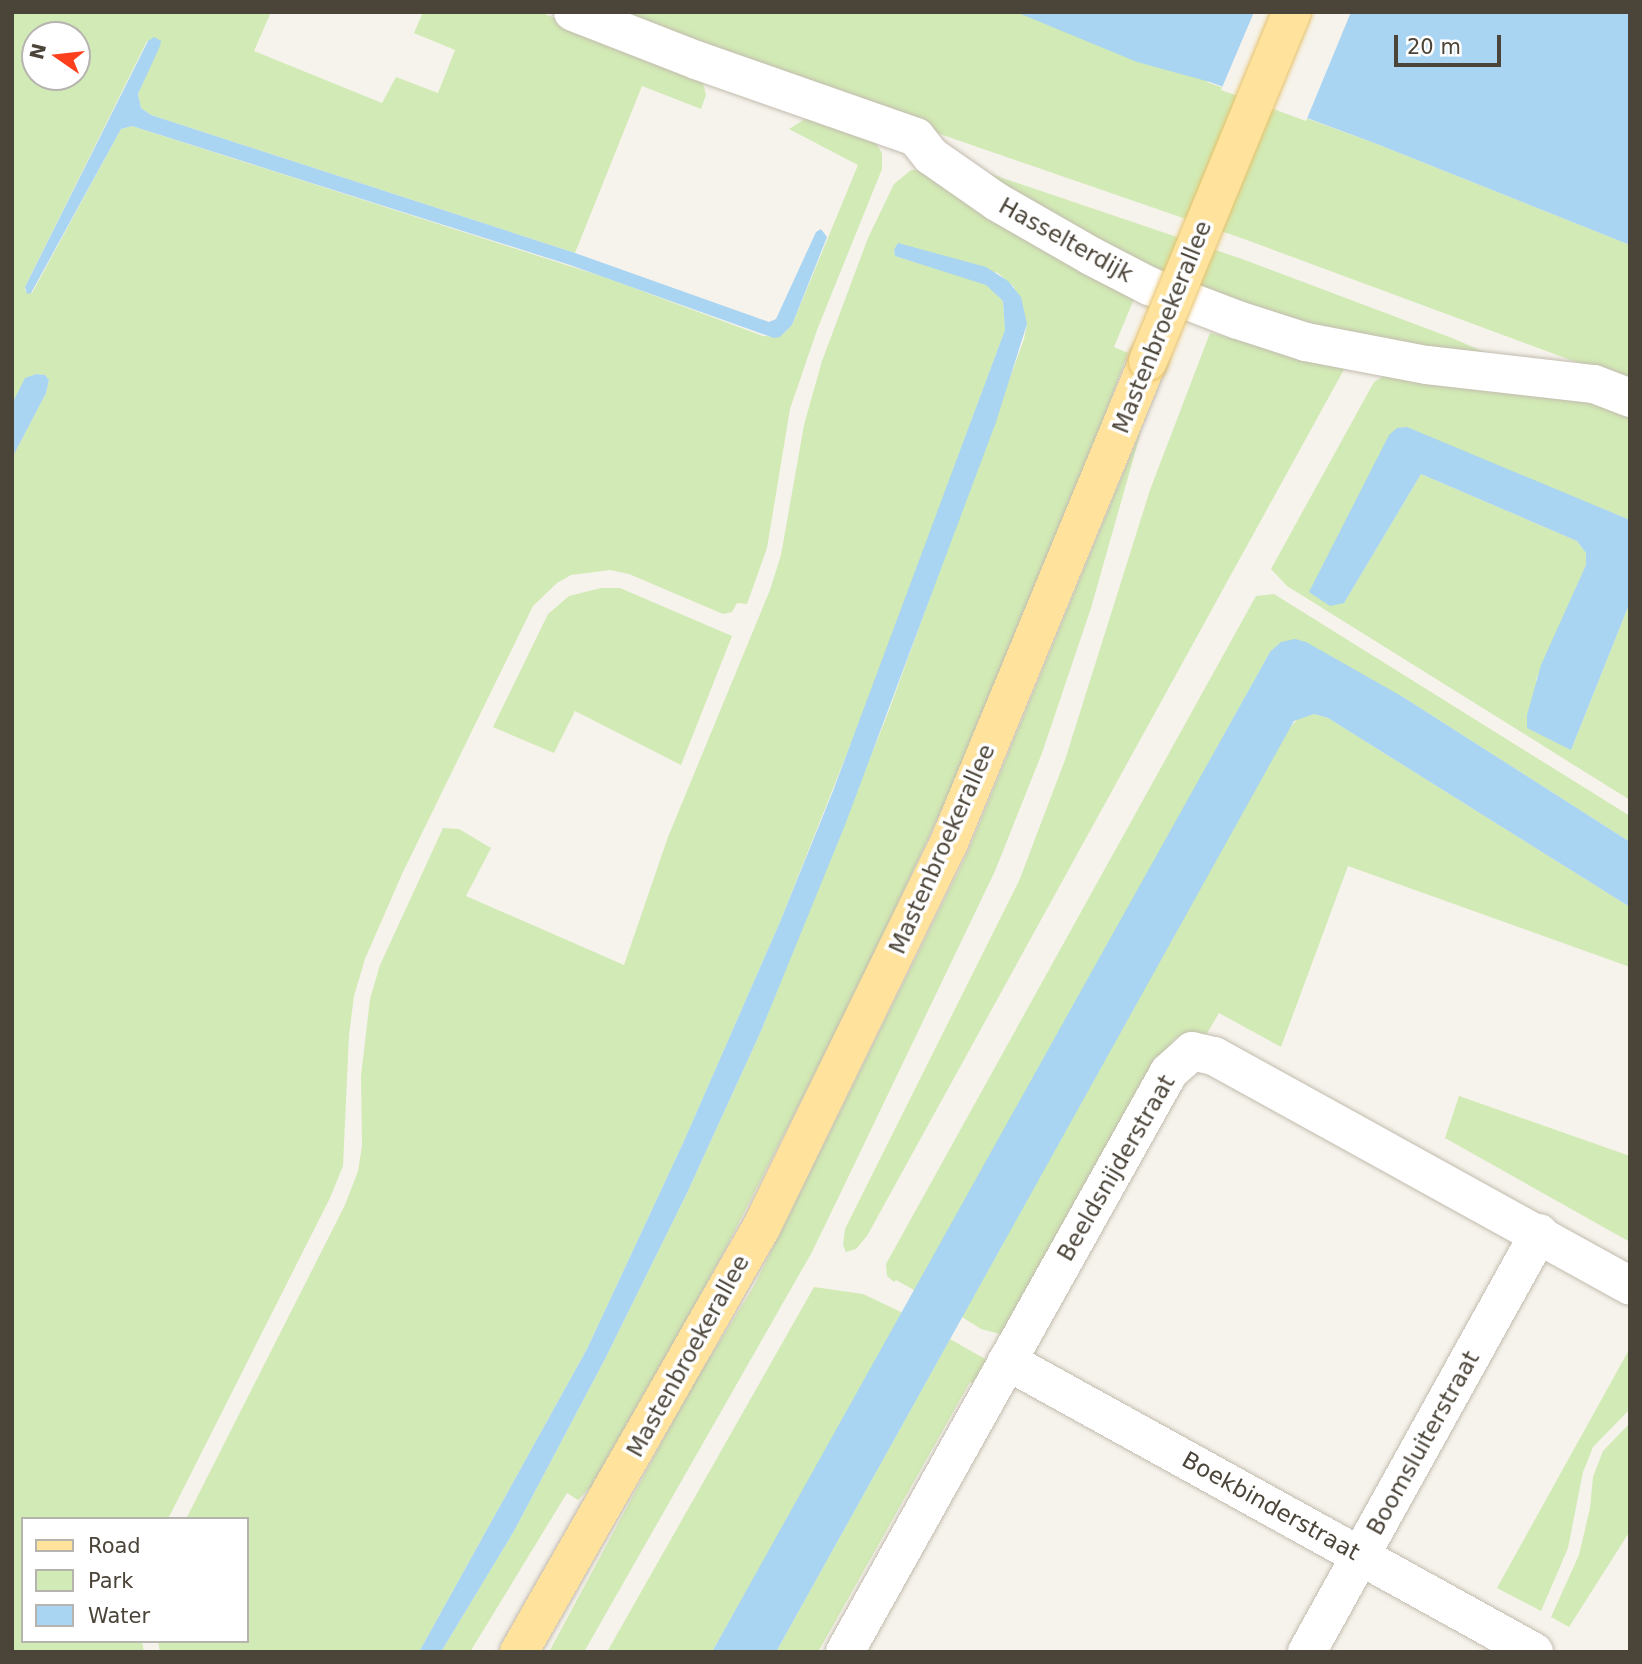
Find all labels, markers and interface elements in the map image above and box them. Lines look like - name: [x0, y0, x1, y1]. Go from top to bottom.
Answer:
- north arrow: [21, 21, 91, 91]
- scale bar: [1397, 21, 1504, 65]
- text: 20 m: [1407, 35, 1461, 59]
- text: N: [25, 41, 50, 62]
- street label: Hasselterdijk: [994, 192, 1138, 288]
- street label: Mastenbroekerallee: [1107, 217, 1217, 437]
- street label: Mastenbroekerallee: [883, 740, 1001, 958]
- street label: Beeldsnijderstraat: [1051, 1070, 1181, 1266]
- street label: Mastenbroekerallee: [621, 1250, 755, 1462]
- street label: Boomsluiterstraat: [1361, 1346, 1485, 1540]
- street label: Boekbinderstraat: [1177, 1446, 1365, 1566]
- legend: [21, 1517, 248, 1643]
- text: Road: [88, 1534, 141, 1558]
- text: Park: [88, 1569, 133, 1593]
- text: Water: [88, 1604, 150, 1628]

